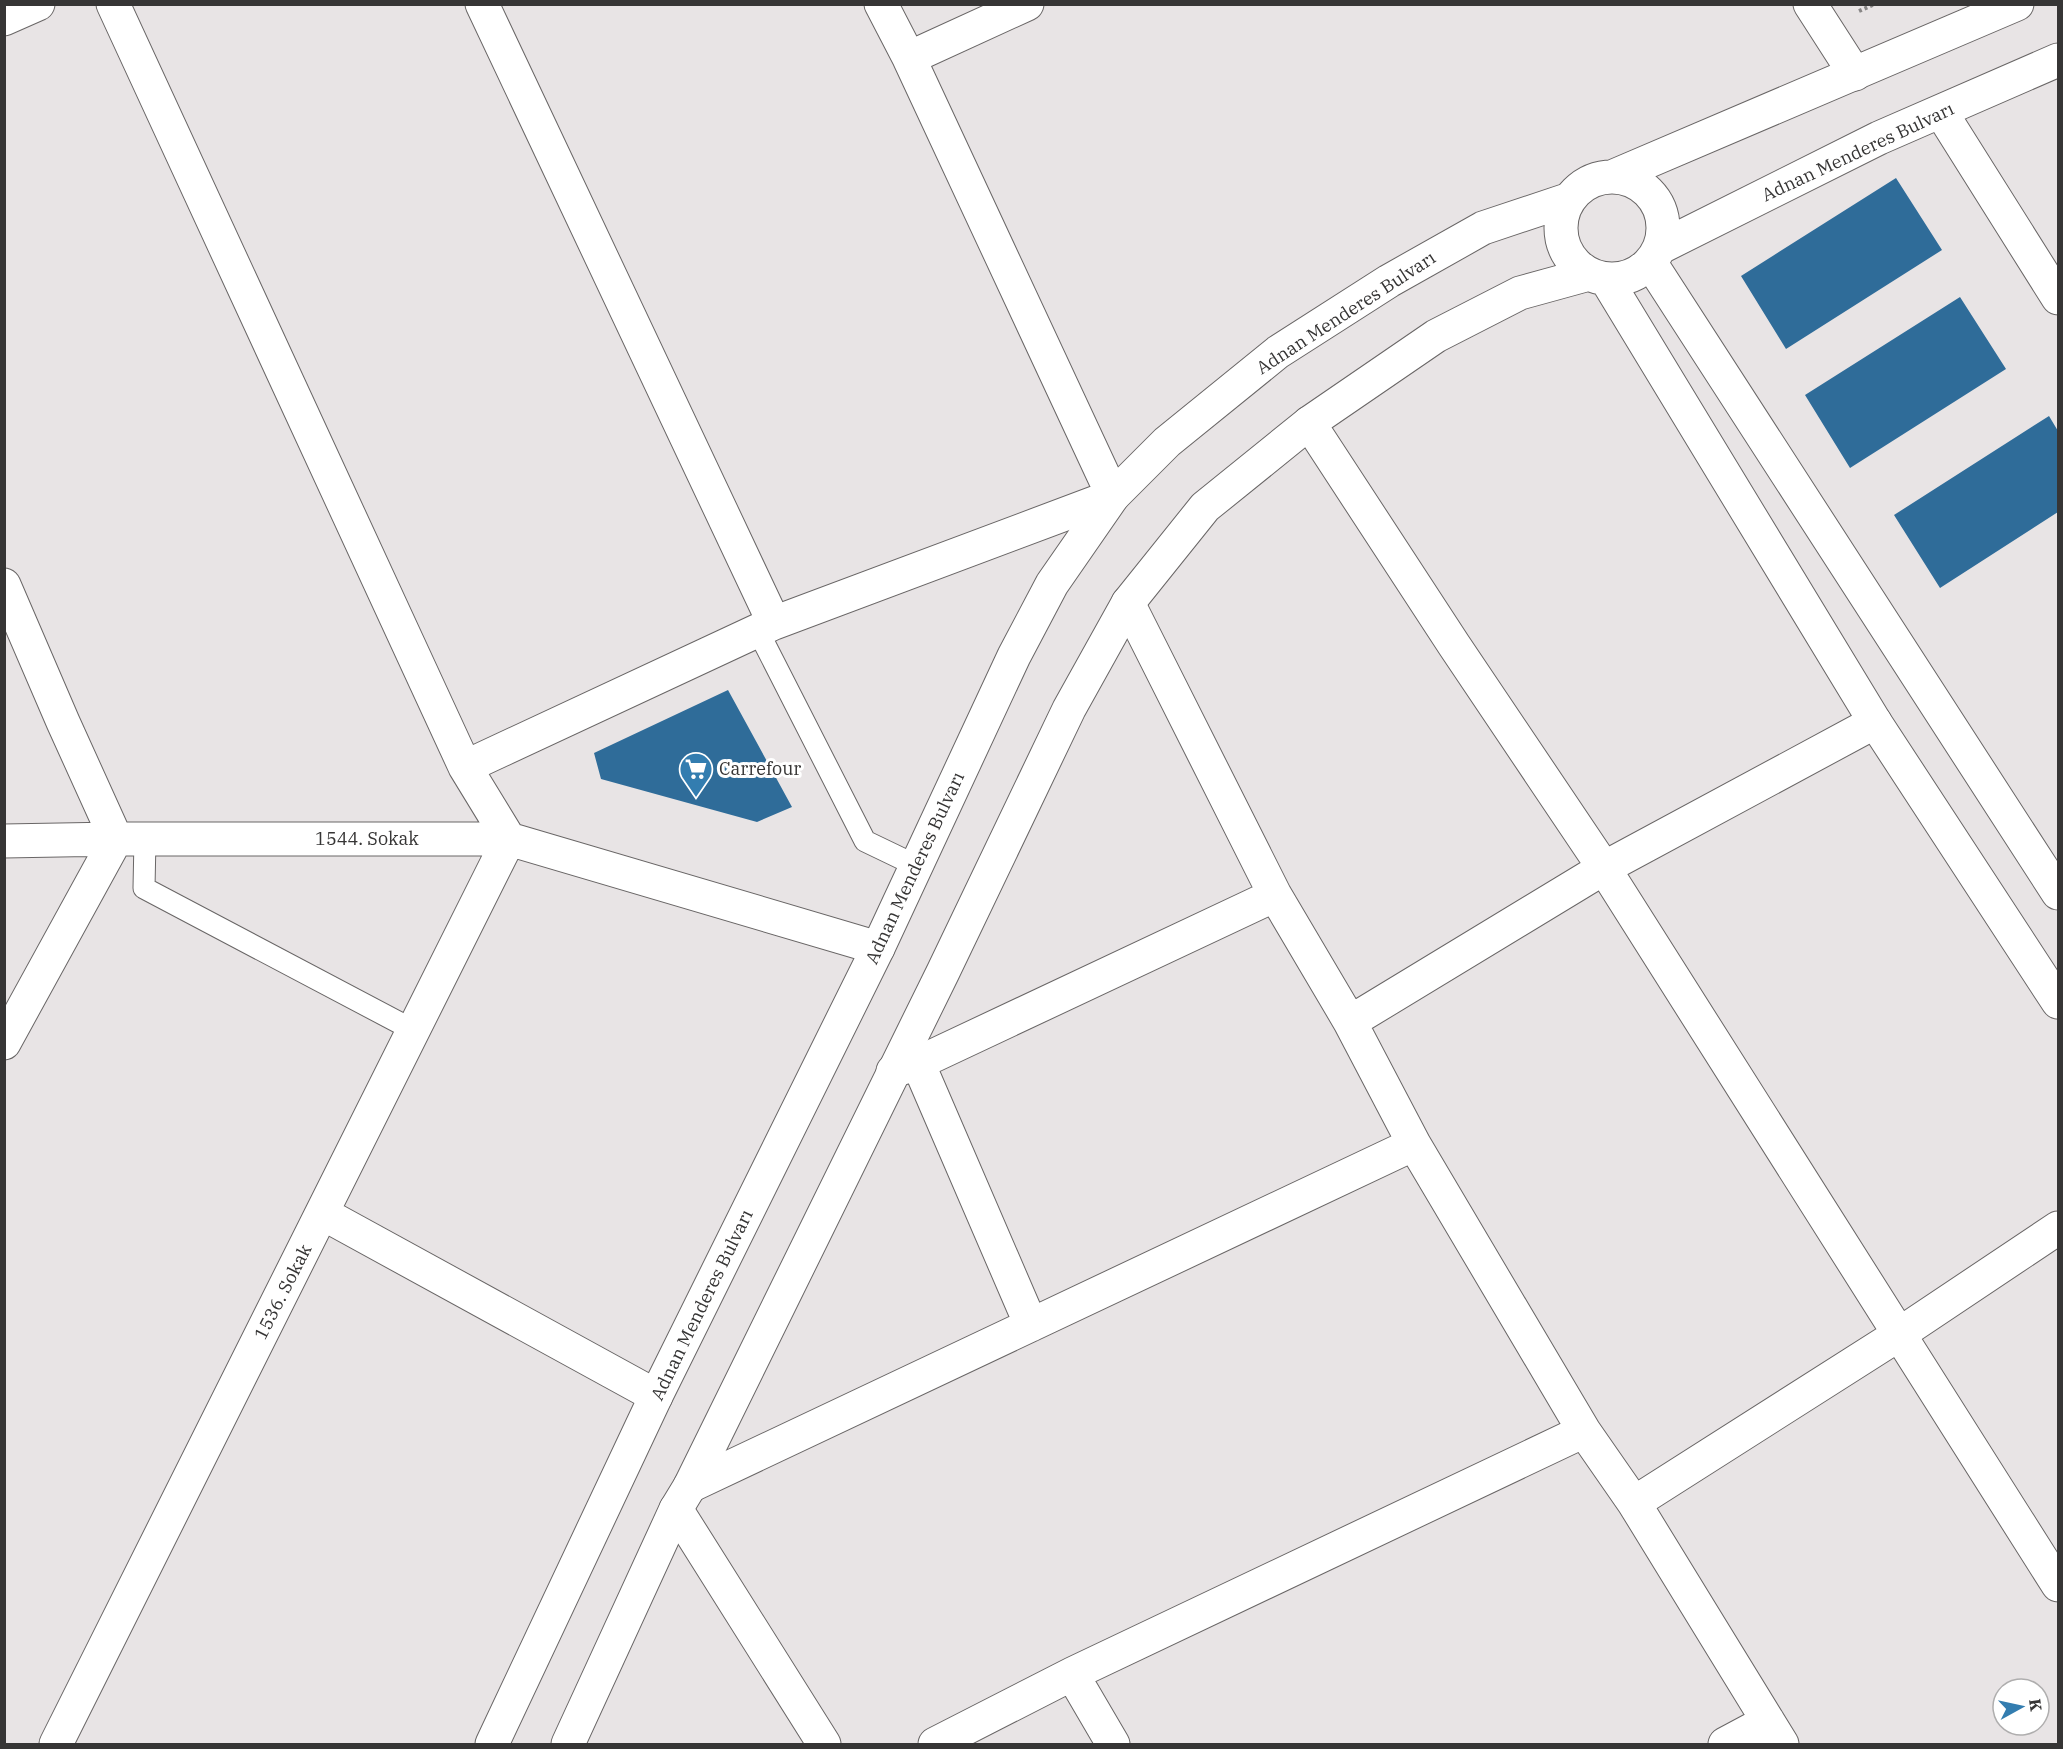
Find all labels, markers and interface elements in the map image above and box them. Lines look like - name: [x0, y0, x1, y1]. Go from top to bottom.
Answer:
- street label: Adnan Menderes Bulvarı: [1758, 97, 1958, 206]
- street label: Adnan Menderes Bulvarı: [1252, 246, 1440, 379]
- supermarket icon: Carrefour: [678, 751, 714, 798]
- place label: Carrefour: [719, 757, 801, 780]
- street label: Adnan Menderes Bulvarı: [860, 768, 969, 968]
- street label: 1544. Sokak: [315, 827, 419, 850]
- street label: Adnan Menderes Bulvarı: [645, 1205, 758, 1404]
- street label: 1536. Sokak: [249, 1240, 317, 1343]
- north arrow: [1991, 1677, 2051, 1737]
- text: K: [2025, 1697, 2047, 1713]

